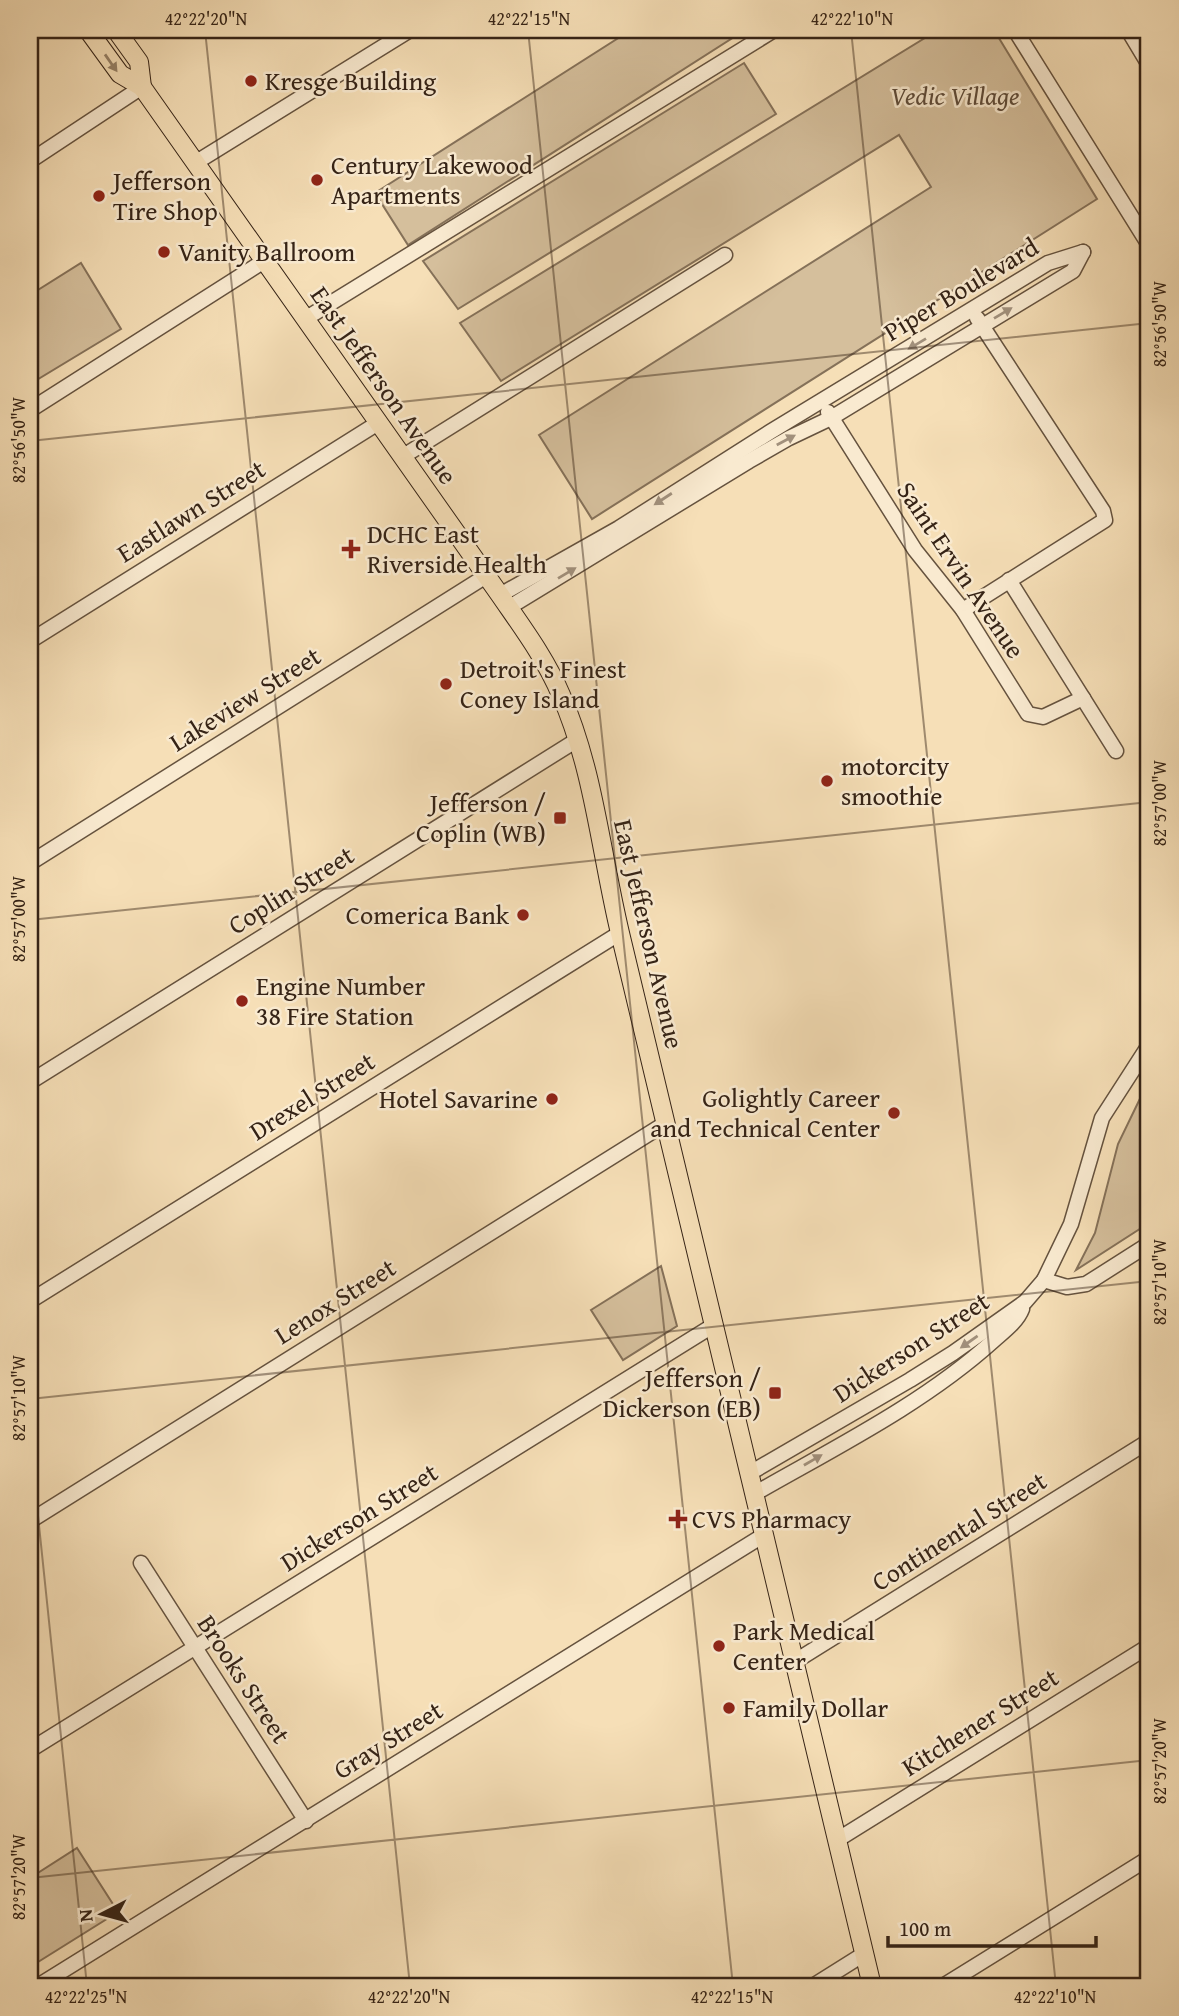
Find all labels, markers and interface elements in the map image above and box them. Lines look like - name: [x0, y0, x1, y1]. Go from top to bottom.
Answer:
- text: 42°22'20"N: [165, 5, 248, 32]
- text: 42°22'15"N: [488, 5, 571, 32]
- text: 42°22'10"N: [811, 5, 894, 32]
- one-way arrow: [104, 54, 118, 72]
- place label: Kresge Building: [265, 61, 436, 100]
- marker: Kresge Building: [243, 73, 259, 89]
- park label: Vedic Village: [891, 76, 1019, 115]
- place label: Century Lakewood Apartments: [331, 145, 533, 214]
- place label: Jefferson Tire Shop: [110, 161, 218, 230]
- marker: Century Lakewood Apartments: [309, 172, 325, 188]
- marker: Jefferson Tire Shop: [91, 188, 107, 204]
- street label: Piper Boulevard: [876, 227, 1046, 350]
- place label: Vanity Ballroom: [178, 232, 355, 271]
- marker: Vanity Ballroom: [156, 244, 172, 260]
- street label: East Jefferson Avenue: [301, 278, 468, 492]
- text: 82°56'50"W: [1146, 280, 1173, 367]
- one-way arrow: [994, 307, 1013, 319]
- one-way arrow: [908, 337, 927, 350]
- text: 82°56'50"W: [5, 396, 32, 483]
- one-way arrow: [776, 434, 796, 446]
- street label: Eastlawn Street: [109, 449, 273, 572]
- street label: Saint Ervin Avenue: [888, 473, 1035, 666]
- one-way arrow: [653, 493, 673, 506]
- place label: DCHC East Riverside Health: [367, 514, 547, 583]
- marker: DCHC East Riverside Health: [341, 539, 361, 559]
- one-way arrow: [557, 567, 577, 580]
- street label: Lakeview Street: [161, 636, 328, 761]
- place label: Detroit's Finest Coney Island: [460, 649, 626, 718]
- marker: Detroit's Finest Coney Island: [438, 676, 454, 692]
- place label: motorcity smoothie: [841, 746, 949, 815]
- text: 82°57'00"W: [1146, 759, 1173, 846]
- marker: motorcity smoothie: [819, 773, 835, 789]
- place label: Jefferson / Coplin (WB): [416, 783, 546, 852]
- marker: Jefferson / Coplin (WB): [552, 810, 568, 826]
- street label: East Jefferson Avenue: [604, 815, 695, 1052]
- street label: Coplin Street: [220, 835, 361, 944]
- text: 82°57'00"W: [5, 875, 32, 962]
- place label: Comerica Bank: [346, 895, 510, 934]
- marker: Comerica Bank: [515, 907, 531, 923]
- place label: Engine Number 38 Fire Station: [256, 966, 425, 1035]
- marker: Engine Number 38 Fire Station: [234, 993, 250, 1009]
- street label: Drexel Street: [241, 1041, 382, 1150]
- place label: Golightly Career and Technical Center: [650, 1078, 880, 1147]
- place label: Hotel Savarine: [379, 1079, 538, 1118]
- marker: Hotel Savarine: [544, 1091, 560, 1107]
- marker: Golightly Career and Technical Center: [886, 1105, 902, 1121]
- text: 82°57'10"W: [1146, 1238, 1173, 1325]
- street label: Lenox Street: [266, 1248, 403, 1353]
- street label: Dickerson Street: [825, 1281, 997, 1412]
- one-way arrow: [960, 1334, 978, 1348]
- text: 82°57'10"W: [5, 1354, 32, 1441]
- place label: Jefferson / Dickerson (EB): [603, 1358, 761, 1427]
- marker: Jefferson / Dickerson (EB): [767, 1385, 783, 1401]
- street label: Dickerson Street: [272, 1452, 445, 1581]
- one-way arrow: [804, 1454, 823, 1466]
- street label: Continental Street: [864, 1461, 1054, 1600]
- place label: CVS Pharmacy: [692, 1499, 851, 1538]
- marker: CVS Pharmacy: [670, 1511, 686, 1527]
- street label: Brooks Street: [188, 1607, 301, 1751]
- place label: Park Medical Center: [733, 1611, 875, 1680]
- marker: Park Medical Center: [711, 1638, 727, 1654]
- street label: Kitchener Street: [894, 1658, 1066, 1785]
- place label: Family Dollar: [743, 1688, 888, 1727]
- street label: Gray Street: [325, 1691, 450, 1789]
- marker: Family Dollar: [721, 1700, 737, 1716]
- text: 82°57'20"W: [1146, 1717, 1173, 1804]
- text: 82°57'20"W: [5, 1833, 32, 1920]
- north arrow: [66, 1880, 136, 1950]
- scale bar: [888, 1904, 1097, 1948]
- text: N: [70, 1908, 100, 1924]
- text: 100 m: [899, 1913, 951, 1944]
- text: 42°22'25"N: [45, 1983, 128, 2010]
- text: 42°22'20"N: [368, 1983, 451, 2010]
- text: 42°22'15"N: [691, 1983, 774, 2010]
- text: 42°22'10"N: [1014, 1983, 1097, 2010]

